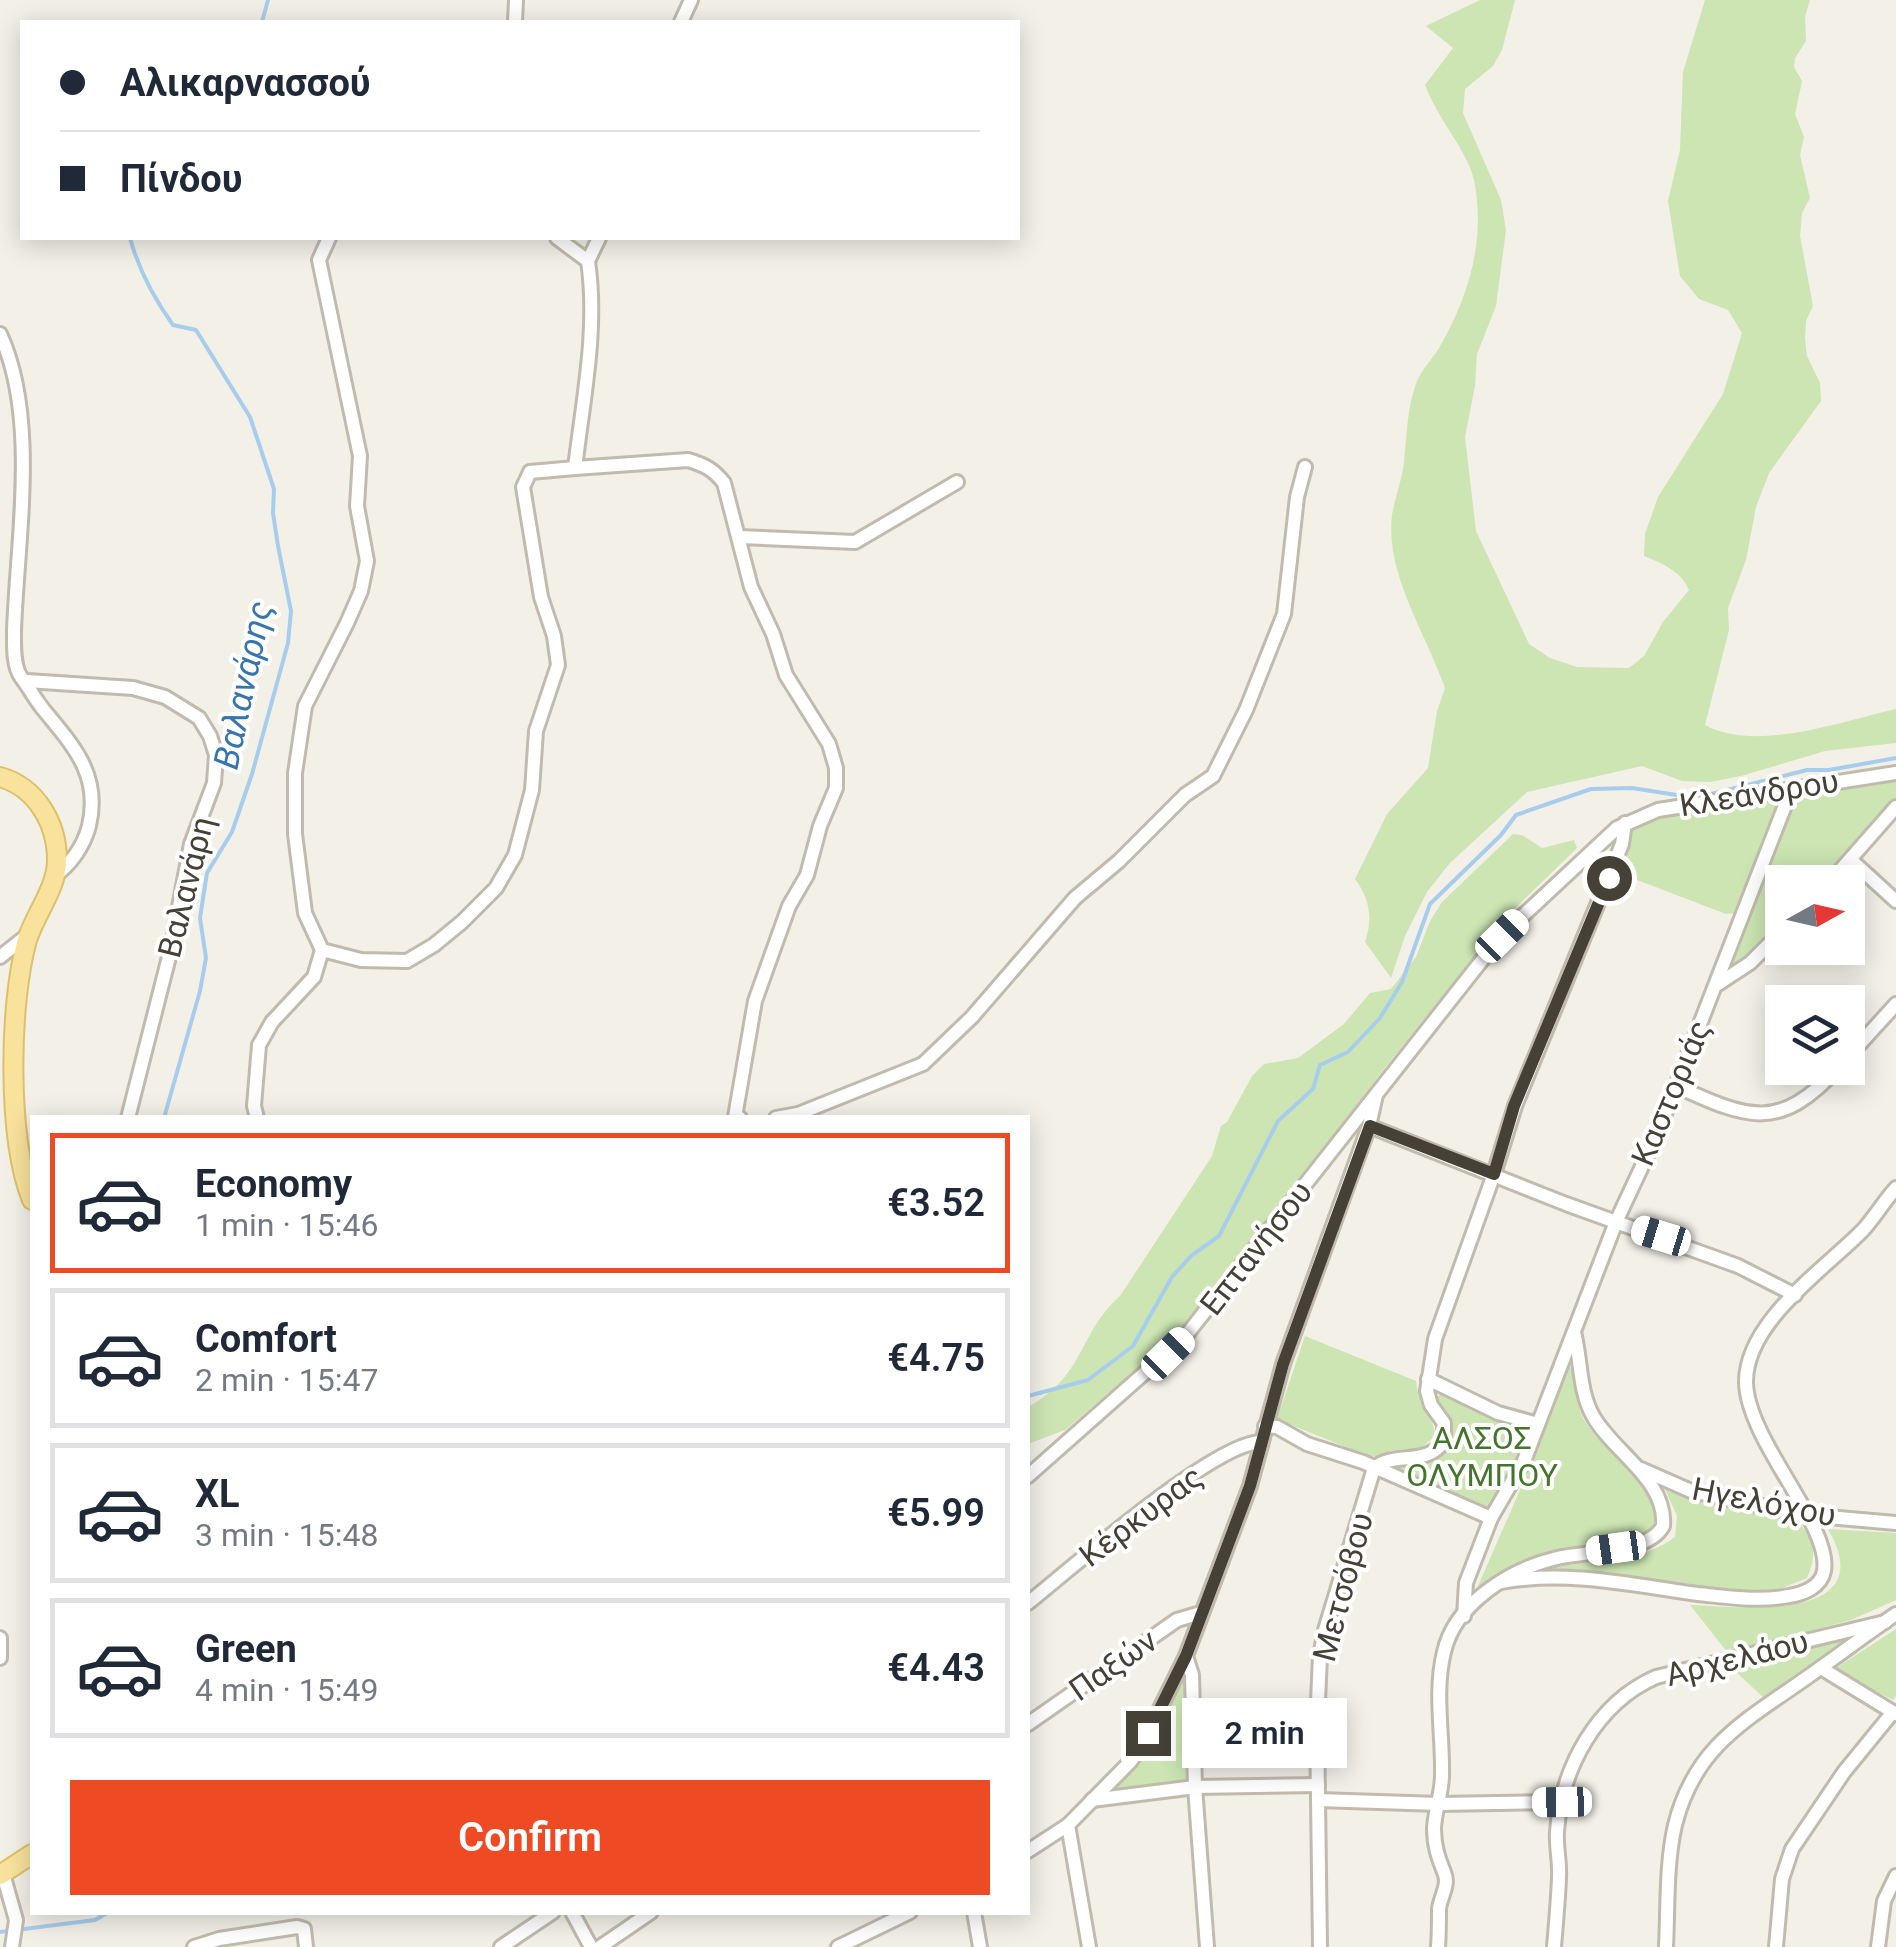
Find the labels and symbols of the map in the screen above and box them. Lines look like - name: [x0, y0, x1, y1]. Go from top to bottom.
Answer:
- water label: Βαλανάρης: [206, 597, 281, 773]
- street label: Κλεάνδρου: [1677, 762, 1841, 824]
- street label: Βαλανάρη: [150, 813, 222, 961]
- route start: [1587, 856, 1632, 901]
- north arrow: [1765, 865, 1865, 965]
- car: [1470, 904, 1534, 968]
- street label: Καστοριάς: [1623, 1015, 1719, 1171]
- street label: Επτανήσου: [1192, 1174, 1320, 1322]
- car: [1628, 1213, 1694, 1259]
- car: [1136, 1322, 1200, 1386]
- park label: ΑΛΣΟΣ ΟΛΥΜΠΟΥ: [1406, 1419, 1558, 1494]
- street label: Κέρκυρας: [1072, 1457, 1210, 1575]
- street label: Ηγελόχου: [1689, 1469, 1839, 1535]
- street label: Μετσόβου: [1305, 1508, 1381, 1666]
- car: [1584, 1529, 1648, 1567]
- street label: Παξών: [1062, 1621, 1164, 1709]
- street label: Αρχελάου: [1662, 1622, 1812, 1694]
- callout: 2 min: [1183, 1698, 1348, 1768]
- route end: [1126, 1711, 1171, 1756]
- car: [1532, 1786, 1592, 1818]

